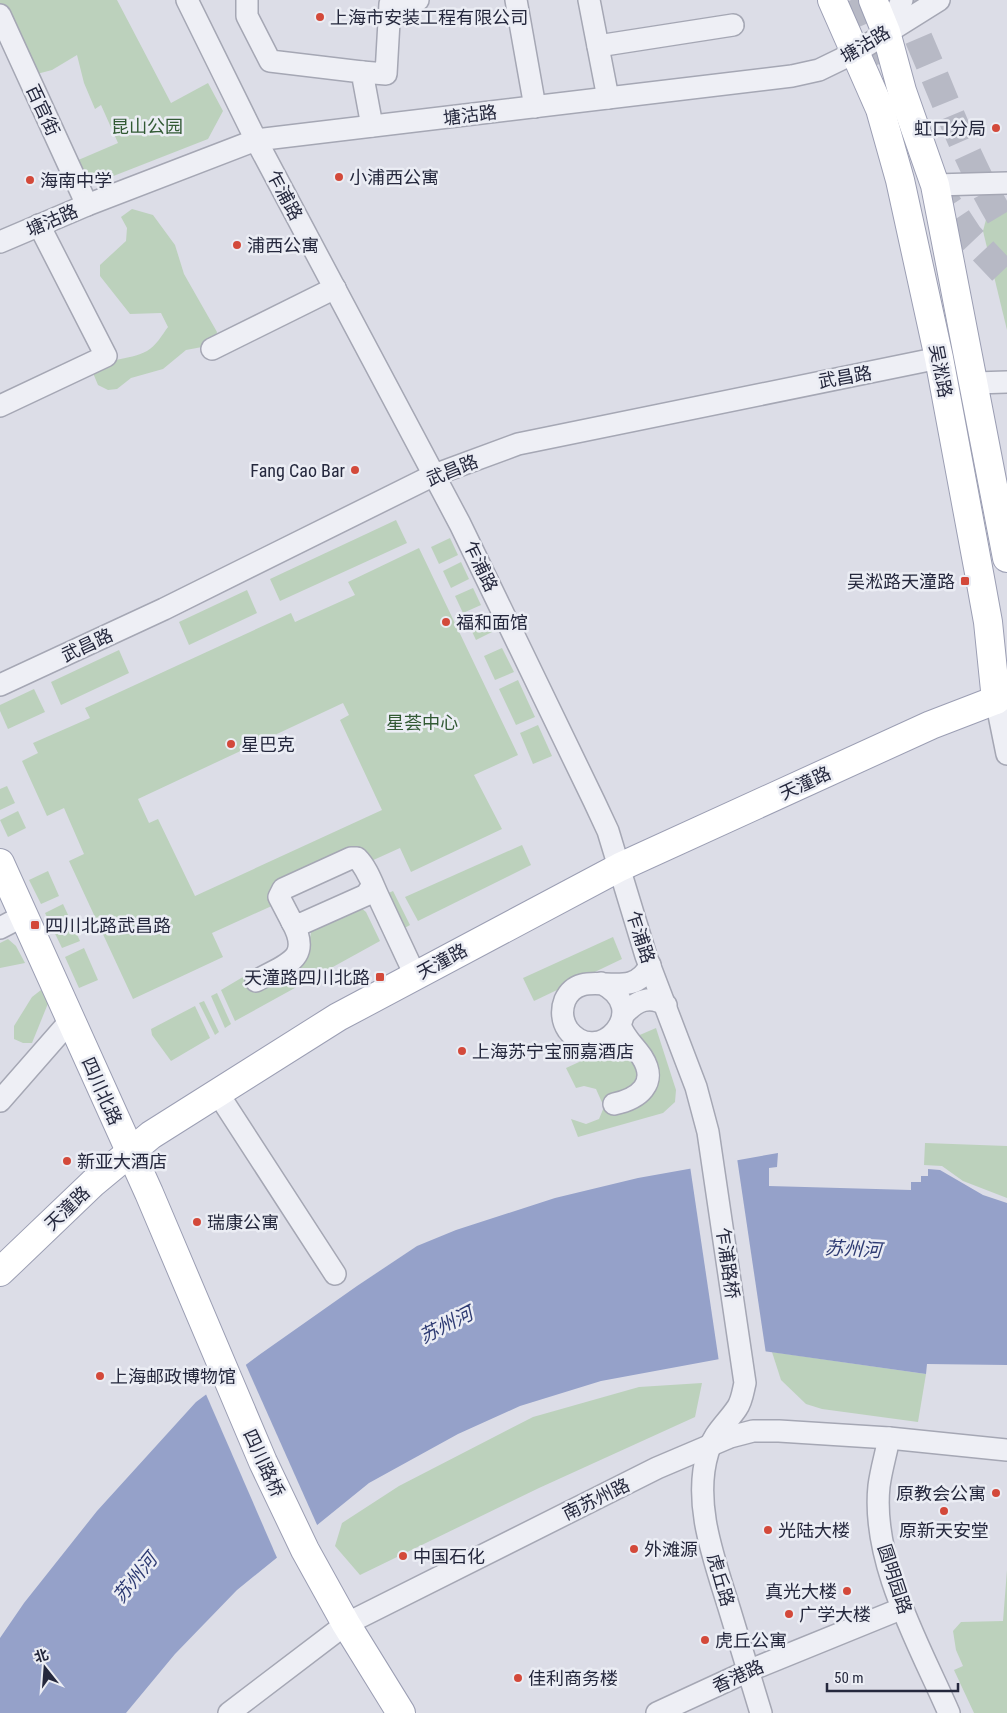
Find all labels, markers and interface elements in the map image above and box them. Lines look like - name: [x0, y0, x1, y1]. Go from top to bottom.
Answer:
- place label: 上海市安装工程有限公司: [330, 7, 528, 28]
- marker: 上海市安装工程有限公司: [314, 11, 326, 23]
- street label: 塘沽路: [836, 21, 894, 67]
- street label: 百官街: [22, 81, 64, 139]
- street label: 塘沽路: [442, 101, 498, 129]
- park label: 昆山公园: [111, 116, 183, 137]
- place label: 虹口分局: [914, 118, 986, 139]
- marker: 虹口分局: [990, 122, 1002, 134]
- street label: 乍浦路: [263, 166, 307, 224]
- place label: 小浦西公寓: [349, 167, 439, 188]
- place label: 海南中学: [40, 170, 112, 191]
- marker: 小浦西公寓: [333, 171, 345, 183]
- marker: 海南中学: [24, 174, 36, 186]
- street label: 塘沽路: [23, 200, 81, 240]
- place label: 浦西公寓: [247, 235, 319, 256]
- marker: 浦西公寓: [231, 239, 243, 251]
- street label: 吴淞路: [926, 342, 956, 400]
- street label: 武昌路: [817, 362, 873, 392]
- street label: 武昌路: [423, 450, 481, 490]
- place label: Fang Cao Bar: [250, 460, 346, 481]
- marker: Fang Cao Bar: [349, 464, 361, 476]
- street label: 乍浦路: [460, 537, 502, 595]
- place label: 吴淞路天潼路: [847, 571, 955, 592]
- marker: 吴淞路天潼路: [959, 575, 971, 587]
- place label: 福和面馆: [456, 612, 528, 633]
- marker: 福和面馆: [440, 616, 452, 628]
- street label: 武昌路: [58, 624, 116, 666]
- park label: 星荟中心: [386, 712, 458, 733]
- place label: 星巴克: [241, 734, 295, 755]
- marker: 星巴克: [225, 738, 237, 750]
- street label: 天潼路: [776, 762, 834, 804]
- street label: 乍浦路: [623, 908, 659, 966]
- place label: 四川北路武昌路: [45, 915, 171, 936]
- marker: 四川北路武昌路: [29, 919, 41, 931]
- street label: 天潼路: [413, 939, 471, 983]
- place label: 天潼路四川北路: [244, 967, 370, 988]
- marker: 天潼路四川北路: [374, 971, 386, 983]
- place label: 上海苏宁宝丽嘉酒店: [472, 1041, 634, 1062]
- marker: 上海苏宁宝丽嘉酒店: [456, 1045, 468, 1057]
- street label: 四川北路: [78, 1054, 126, 1128]
- place label: 新亚大酒店: [77, 1151, 167, 1172]
- marker: 新亚大酒店: [61, 1155, 73, 1167]
- street label: 天潼路: [40, 1182, 94, 1234]
- place label: 瑞康公寓: [207, 1212, 279, 1233]
- marker: 瑞康公寓: [191, 1216, 203, 1228]
- street label: 乍浦路桥: [713, 1226, 743, 1300]
- water label: 苏州河: [824, 1236, 886, 1262]
- water label: 苏州河: [415, 1300, 480, 1348]
- place label: 上海邮政博物馆: [110, 1366, 236, 1387]
- marker: 上海邮政博物馆: [94, 1370, 106, 1382]
- street label: 四川路桥: [239, 1426, 289, 1500]
- street label: 南苏州路: [559, 1474, 633, 1524]
- place label: 原教会公寓: [896, 1483, 986, 1504]
- marker: 原教会公寓: [990, 1487, 1002, 1499]
- marker: 原新天安堂: [938, 1505, 950, 1517]
- place label: 光陆大楼: [778, 1520, 850, 1541]
- place label: 原新天安堂: [899, 1520, 989, 1541]
- marker: 光陆大楼: [762, 1524, 774, 1536]
- place label: 外滩源: [644, 1539, 698, 1560]
- street label: 圆明园路: [874, 1542, 916, 1616]
- marker: 外滩源: [628, 1543, 640, 1555]
- water label: 苏州河: [108, 1546, 164, 1607]
- place label: 中国石化: [413, 1546, 485, 1567]
- marker: 中国石化: [397, 1550, 409, 1562]
- street label: 虎丘路: [703, 1551, 739, 1609]
- place label: 真光大楼: [765, 1581, 837, 1602]
- marker: 真光大楼: [841, 1585, 853, 1597]
- place label: 广学大楼: [799, 1604, 871, 1625]
- marker: 广学大楼: [783, 1608, 795, 1620]
- place label: 虎丘公寓: [715, 1630, 787, 1651]
- marker: 虎丘公寓: [699, 1634, 711, 1646]
- north arrow: [20, 1643, 70, 1693]
- text: 北: [32, 1646, 50, 1665]
- street label: 香港路: [709, 1655, 767, 1697]
- scale bar: [827, 1660, 958, 1692]
- place label: 佳利商务楼: [528, 1668, 618, 1689]
- text: 50 m: [834, 1669, 864, 1687]
- marker: 佳利商务楼: [512, 1672, 524, 1684]

